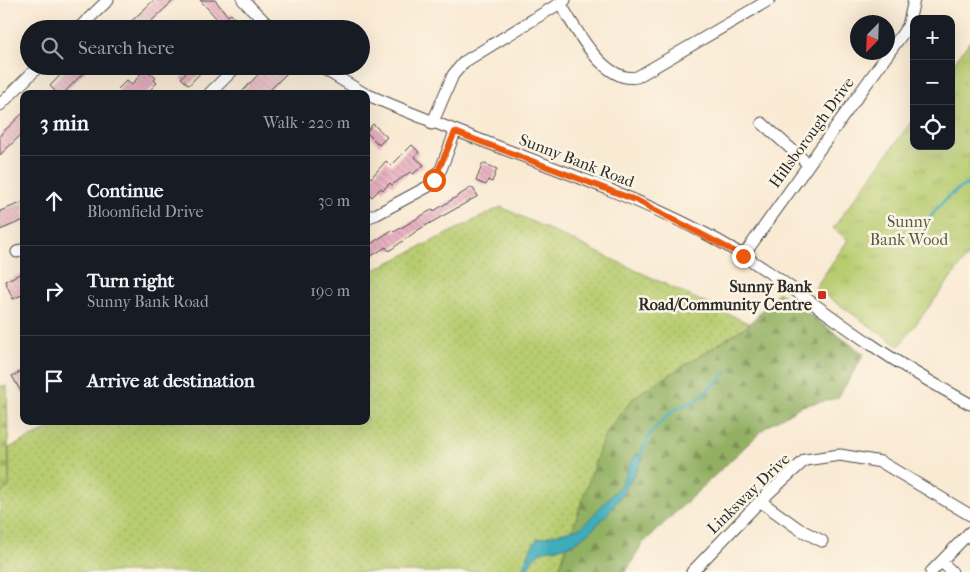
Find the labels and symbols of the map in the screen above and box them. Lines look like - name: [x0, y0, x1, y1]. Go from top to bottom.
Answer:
- north arrow: [850, 15, 895, 60]
- street label: Hillsborough Drive: [765, 73, 858, 191]
- street label: Sunny Bank Road: [517, 130, 637, 191]
- route start: [423, 169, 446, 192]
- park label: Sunny Bank Wood: [870, 212, 948, 249]
- route end: [732, 245, 755, 268]
- place label: Sunny Bank Road/Community Centre: [638, 277, 813, 315]
- marker: Sunny Bank Road/Community Centre: [816, 289, 828, 301]
- street label: Linksway Drive: [703, 449, 794, 538]

